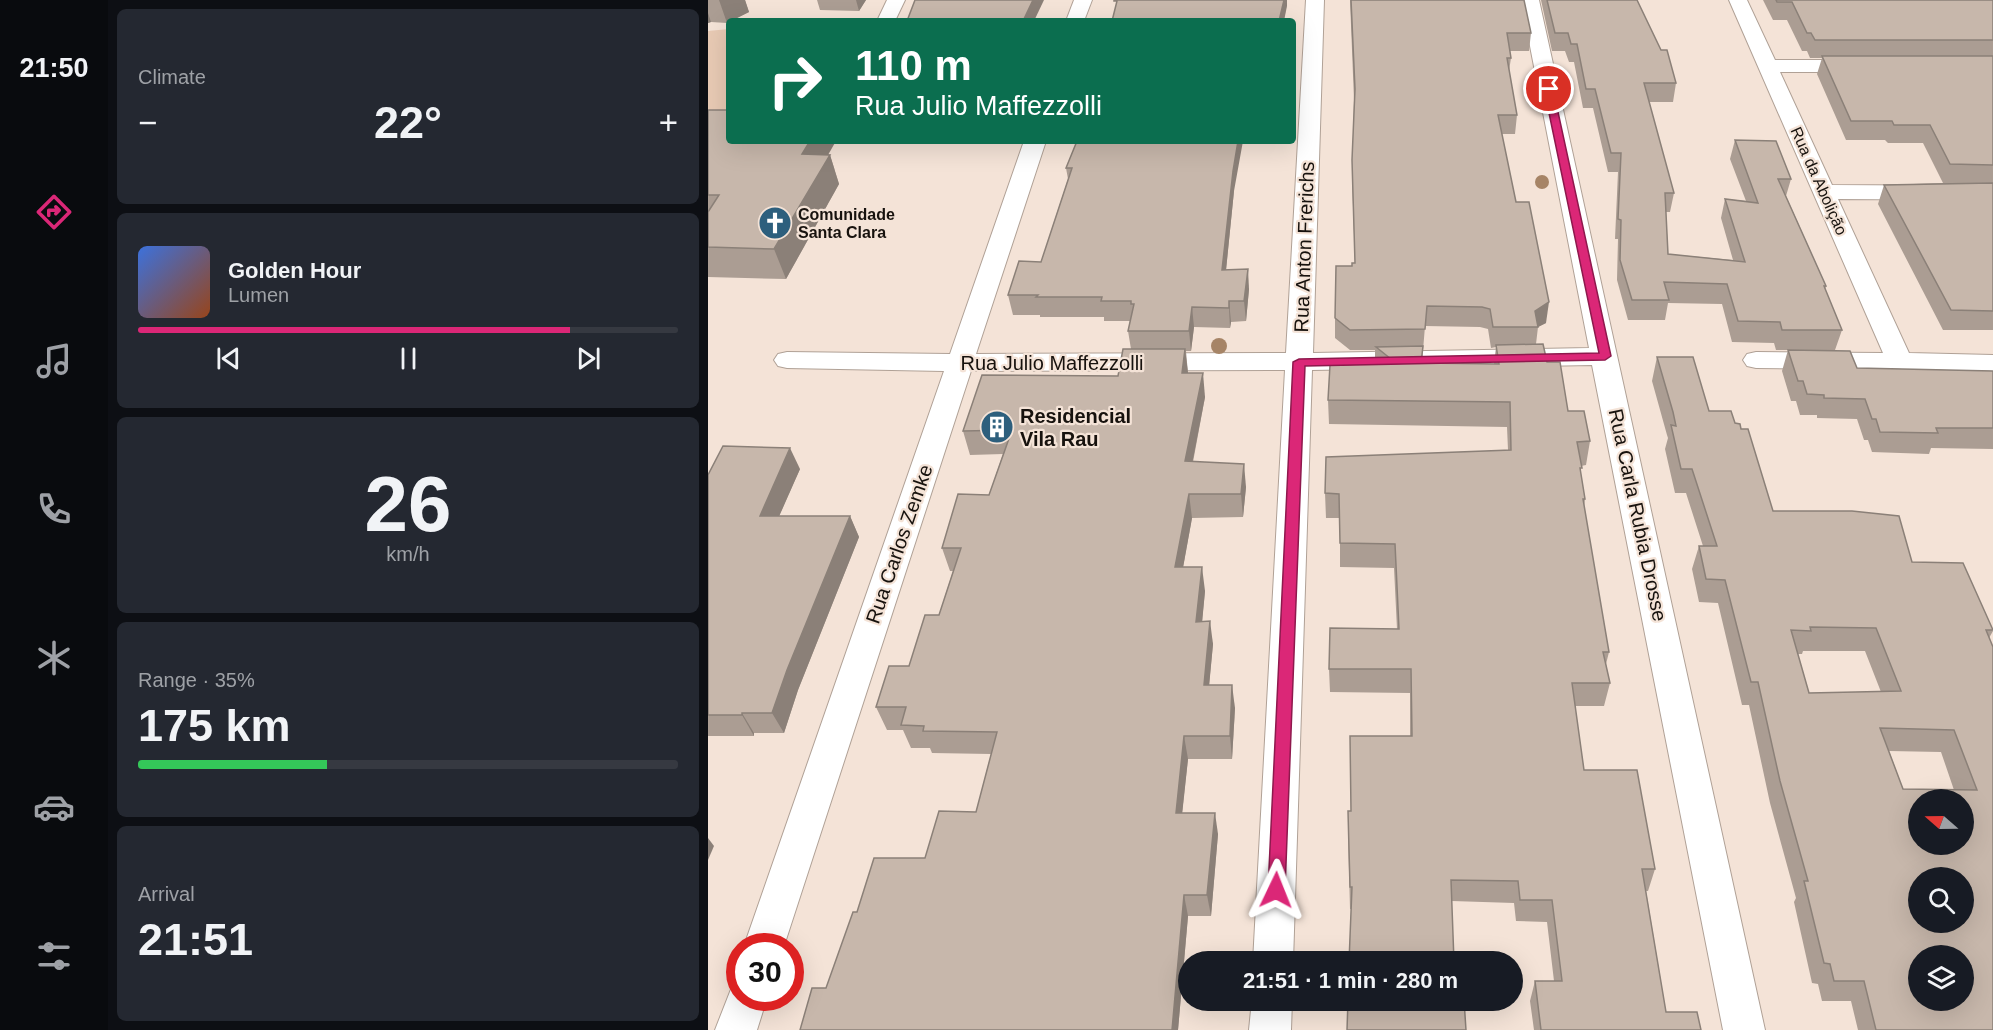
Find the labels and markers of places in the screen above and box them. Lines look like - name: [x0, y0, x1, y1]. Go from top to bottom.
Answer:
- pin: [1523, 63, 1574, 114]
- church icon: Comunidade Santa Clara: [757, 205, 793, 241]
- place label: Comunidade Santa Clara: [798, 206, 895, 241]
- place label: Residencial Vila Rau: [1020, 405, 1131, 450]
- building icon: Residencial Vila Rau: [979, 409, 1015, 445]

